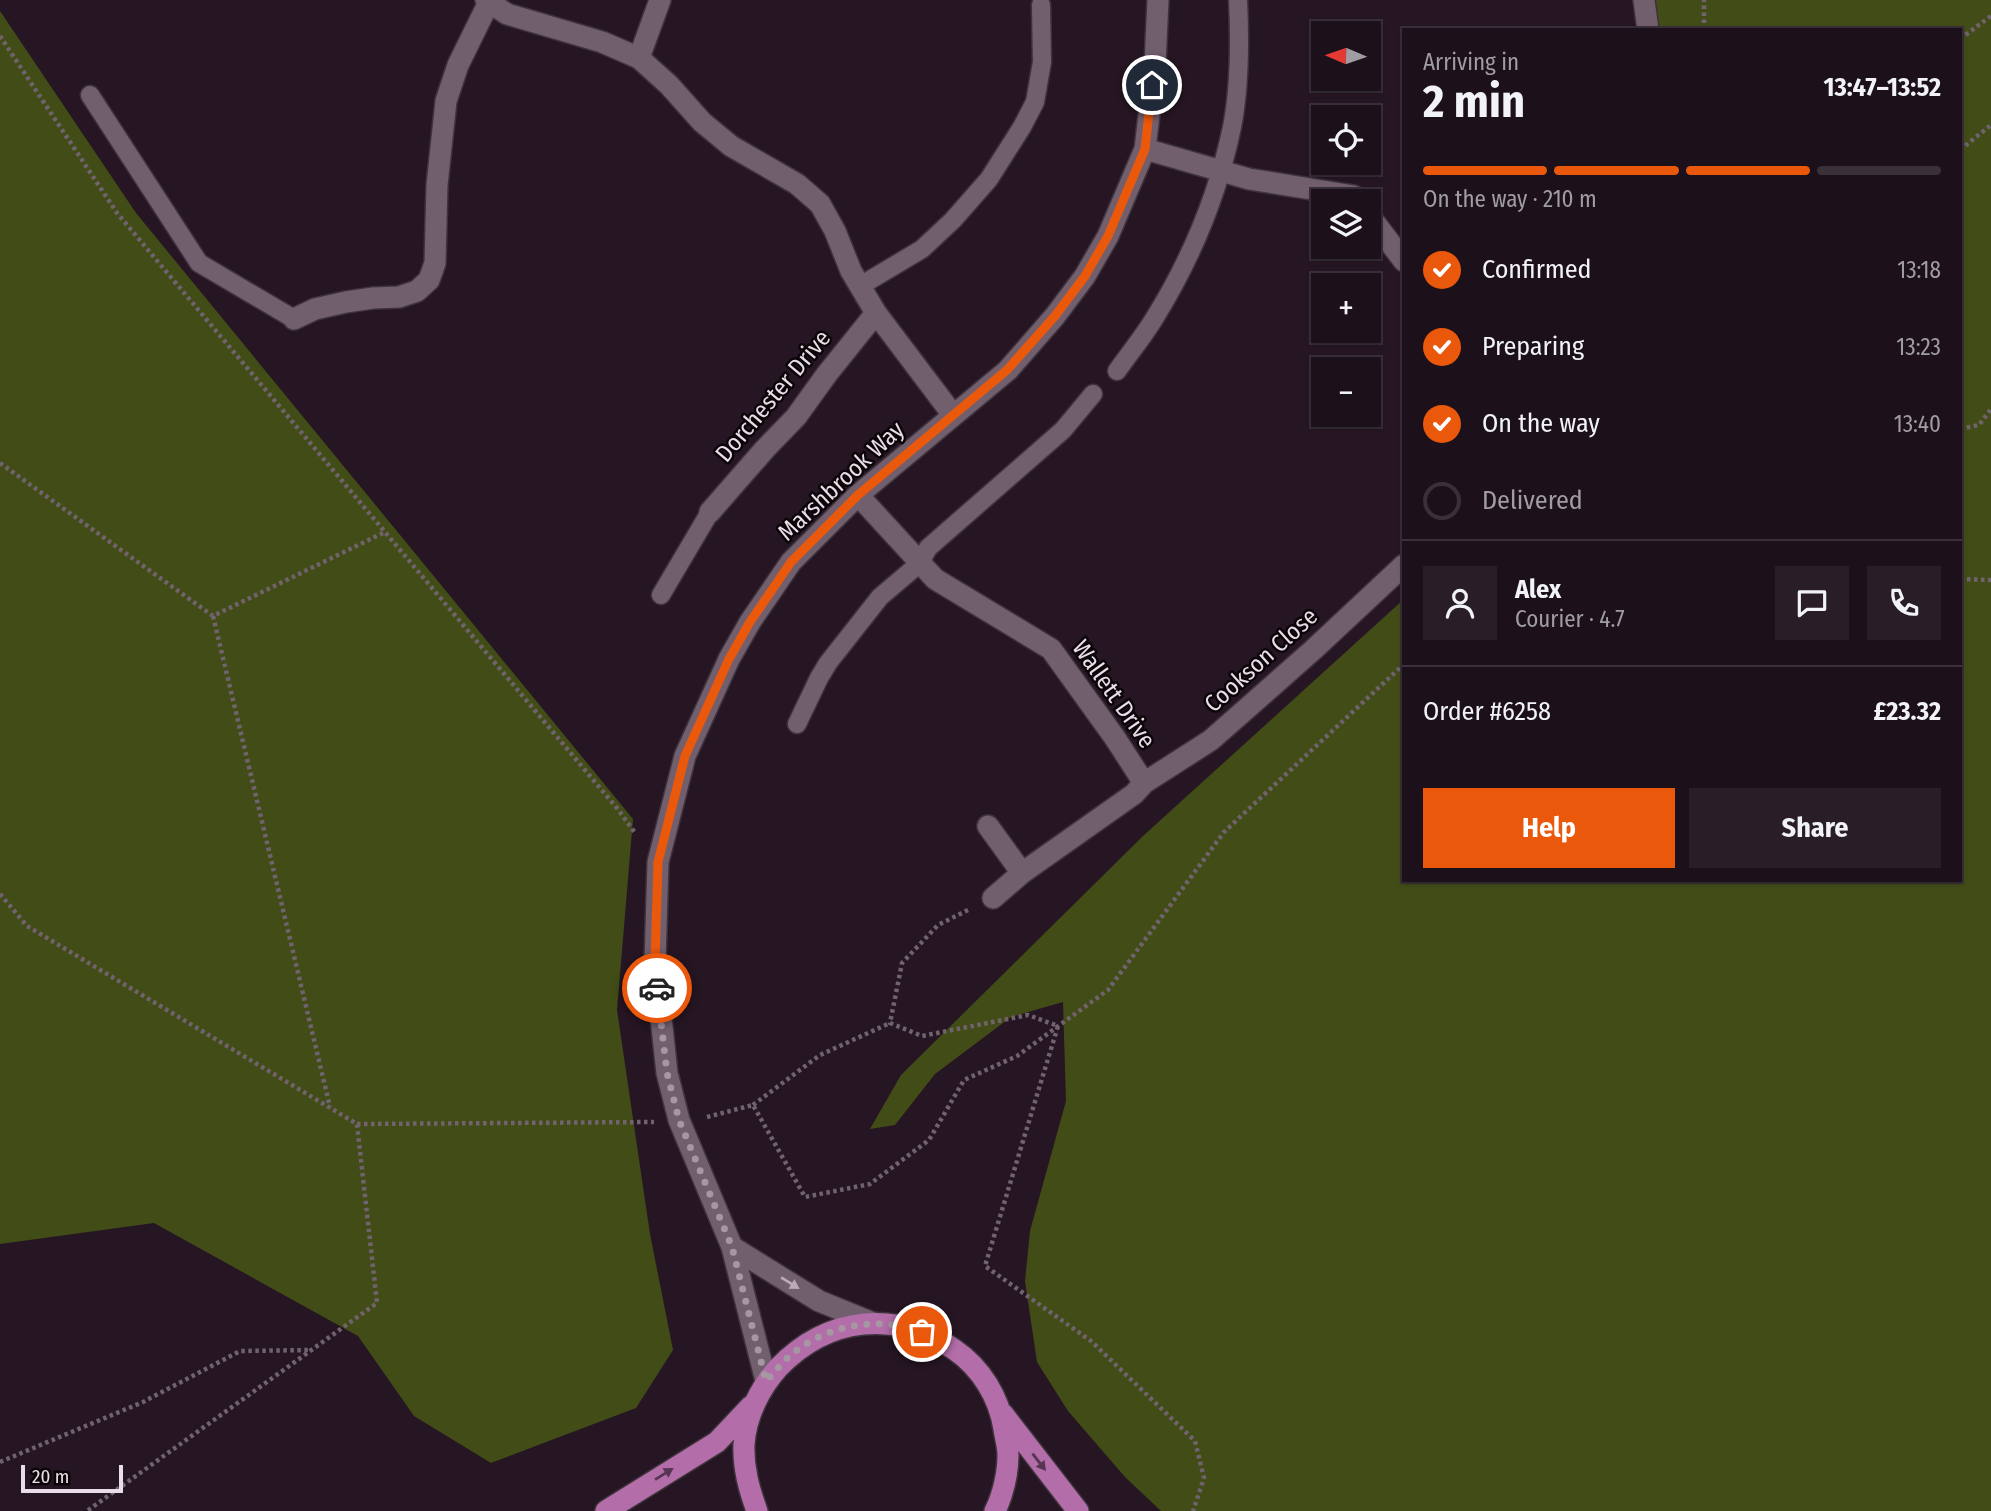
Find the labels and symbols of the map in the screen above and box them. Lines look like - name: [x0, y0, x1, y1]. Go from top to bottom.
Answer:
- north arrow: [1311, 21, 1381, 91]
- pin: [1122, 55, 1182, 115]
- street label: Dorchester Drive: [710, 324, 836, 468]
- street label: Marshbrook Way: [772, 415, 910, 546]
- street label: Cookson Close: [1199, 602, 1323, 718]
- street label: Wallett Drive: [1067, 635, 1161, 753]
- courier: [622, 953, 692, 1023]
- one-way arrow: [780, 1276, 800, 1289]
- pin: [892, 1302, 952, 1362]
- one-way arrow: [1032, 1452, 1047, 1470]
- scale bar: [21, 1462, 122, 1494]
- one-way arrow: [654, 1468, 674, 1481]

